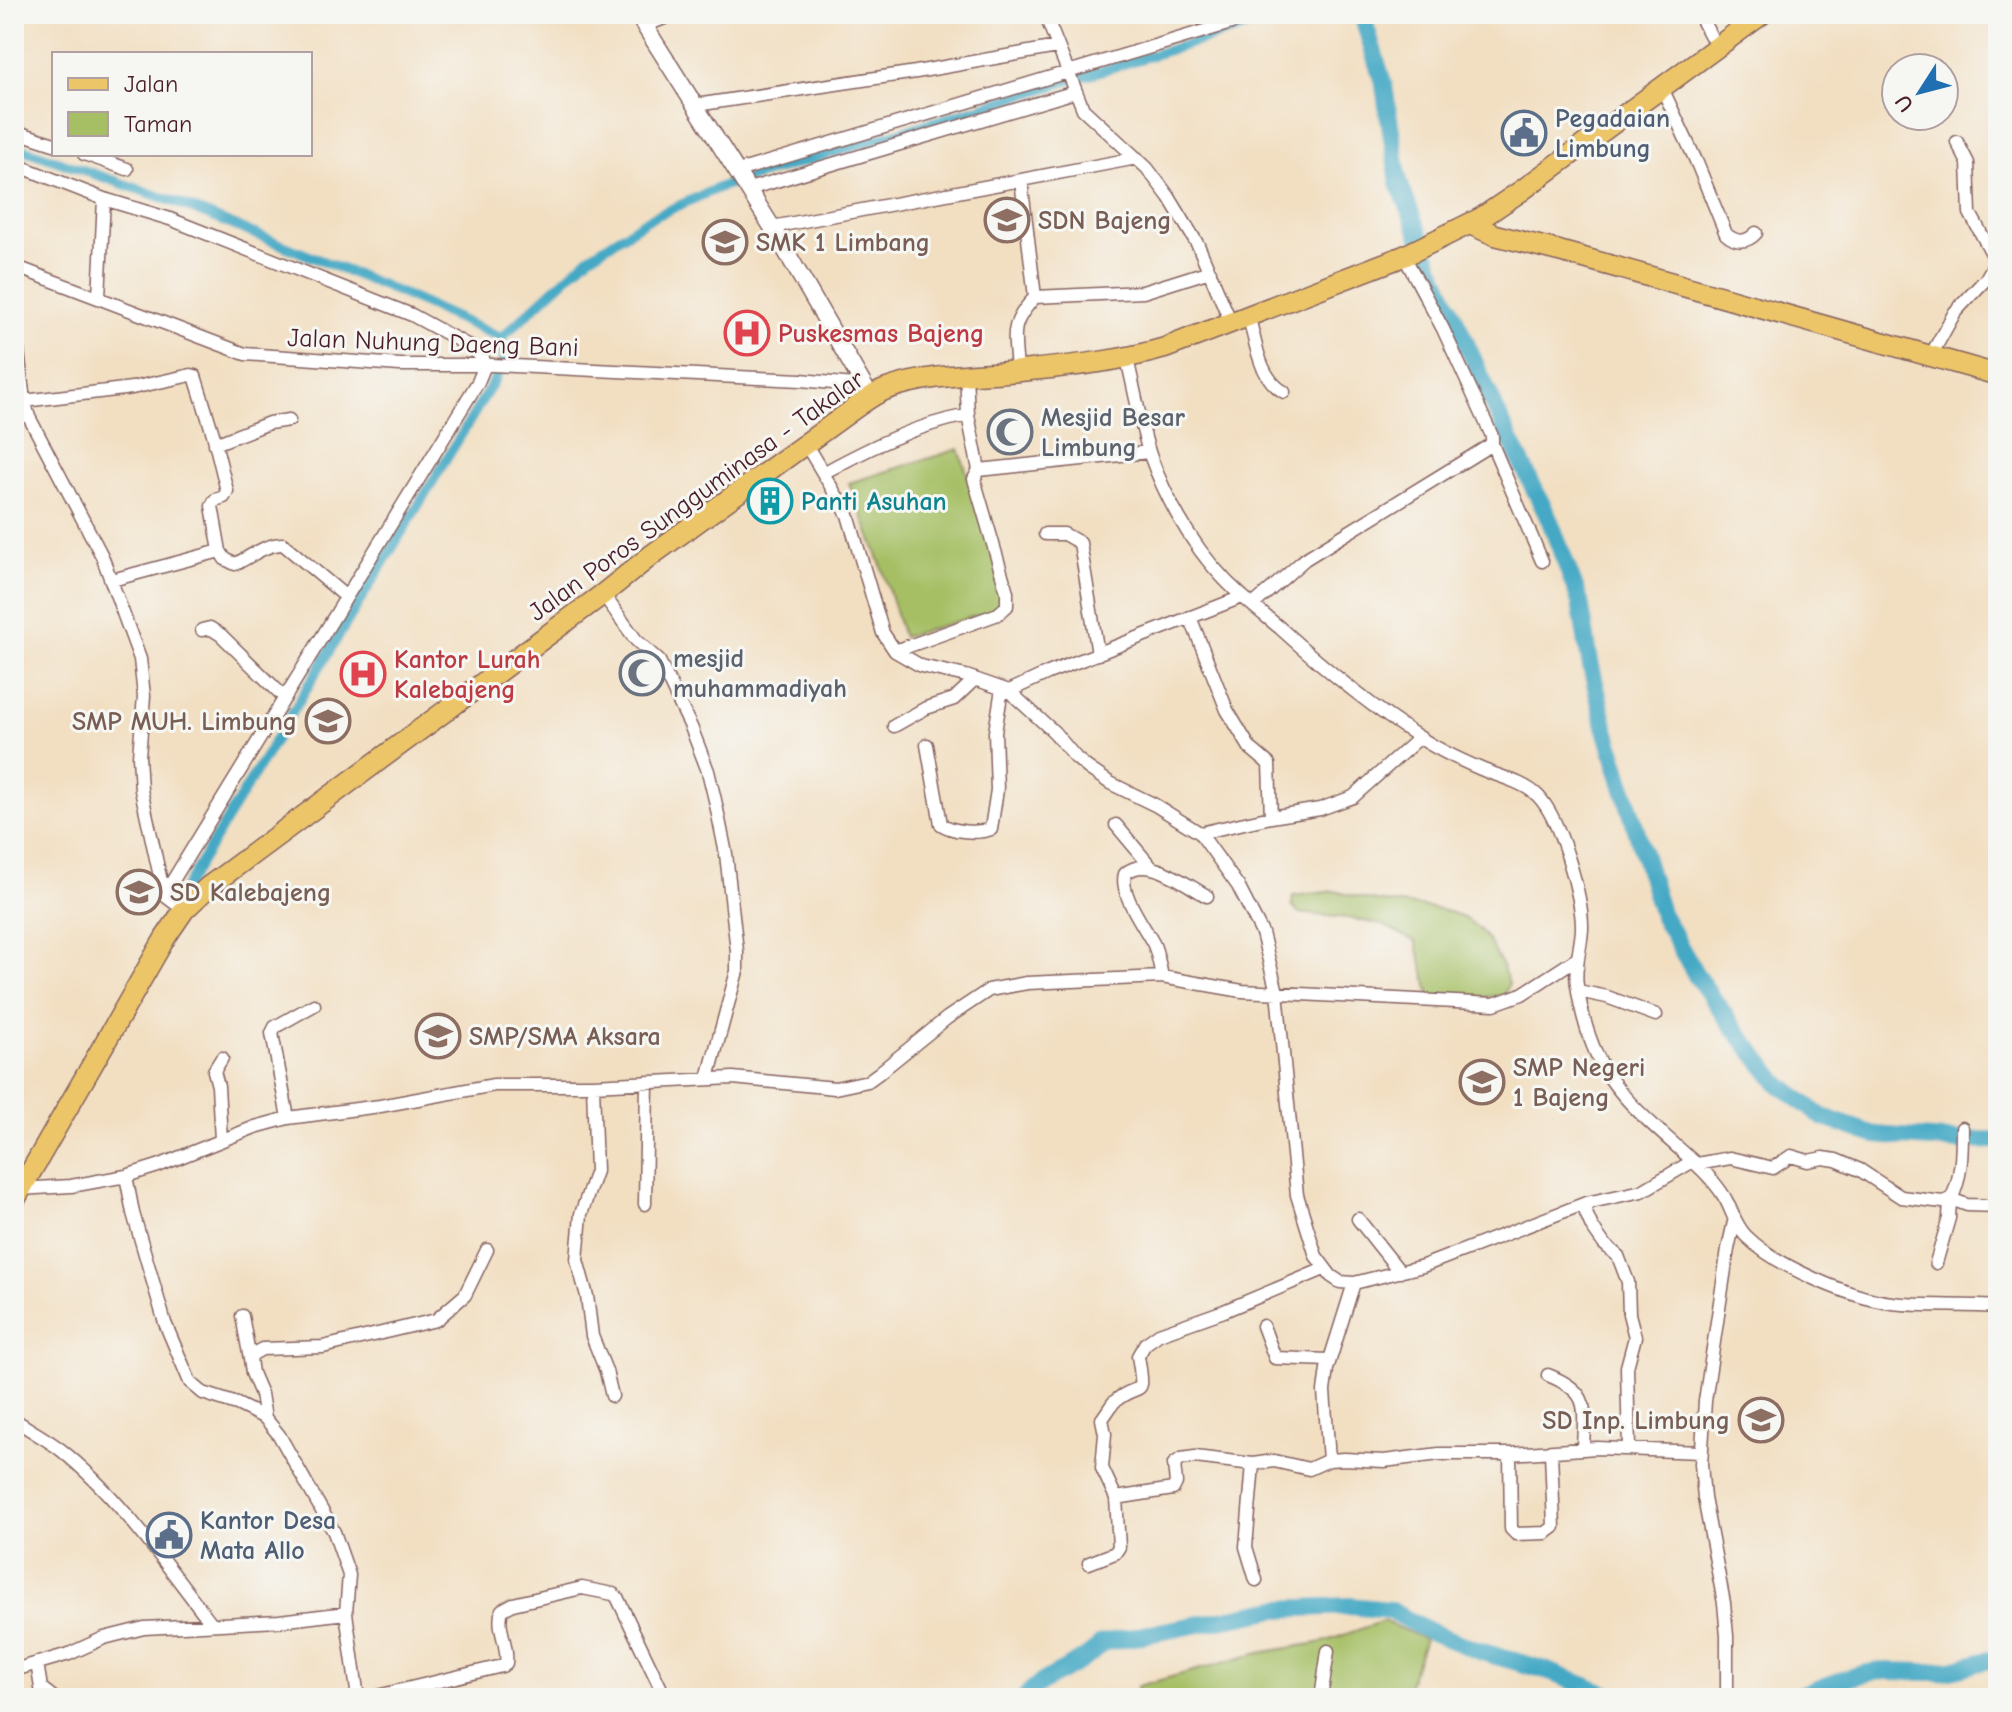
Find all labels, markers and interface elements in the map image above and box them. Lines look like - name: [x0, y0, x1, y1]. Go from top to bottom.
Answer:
- legend: [52, 52, 312, 156]
- north arrow: [1880, 52, 1960, 132]
- text: Jalan: [124, 70, 178, 98]
- text: U: [1890, 90, 1919, 117]
- place label: Pegadaian Limbung: [1555, 104, 1670, 164]
- public building icon: Pegadaian Limbung: [1500, 109, 1548, 157]
- text: Taman: [124, 110, 192, 138]
- school or university icon: SDN Bajeng: [983, 196, 1031, 244]
- place label: SDN Bajeng: [1038, 206, 1172, 236]
- school or university icon: SMK 1 Limbang: [701, 218, 749, 266]
- place label: SMK 1 Limbang: [756, 228, 930, 258]
- hospital icon: Puskesmas Bajeng: [723, 309, 771, 357]
- place label: Puskesmas Bajeng: [778, 319, 984, 349]
- street label: Jalan Nuhung Daeng Bani: [287, 323, 579, 363]
- street label: Jalan Poros Sungguminasa - Takalar: [523, 364, 871, 628]
- place label: Mesjid Besar Limbung: [1041, 403, 1186, 463]
- mosque icon: Mesjid Besar Limbung: [986, 408, 1034, 456]
- building icon: Panti Asuhan: [746, 477, 794, 525]
- place label: Panti Asuhan: [801, 487, 947, 517]
- place label: mesjid muhammadiyah: [673, 644, 847, 704]
- place label: Kantor Lurah Kalebajeng: [394, 645, 540, 705]
- mosque icon: mesjid muhammadiyah: [618, 649, 666, 697]
- hospital icon: Kantor Lurah Kalebajeng: [339, 650, 387, 698]
- school or university icon: SMP MUH. Limbung: [304, 697, 352, 745]
- place label: SMP MUH. Limbung: [72, 707, 297, 737]
- school or university icon: SD Kalebajeng: [115, 868, 163, 916]
- place label: SD Kalebajeng: [170, 878, 331, 908]
- school or university icon: SMP/SMA Aksara: [414, 1012, 462, 1060]
- place label: SMP/SMA Aksara: [469, 1022, 661, 1052]
- place label: SMP Negeri 1 Bajeng: [1513, 1053, 1645, 1113]
- school or university icon: SMP Negeri 1 Bajeng: [1458, 1058, 1506, 1106]
- school or university icon: SD Inp. Limbung: [1737, 1396, 1785, 1444]
- place label: SD Inp. Limbung: [1542, 1406, 1730, 1436]
- place label: Kantor Desa Mata Allo: [200, 1506, 336, 1566]
- public building icon: Kantor Desa Mata Allo: [145, 1511, 193, 1559]

